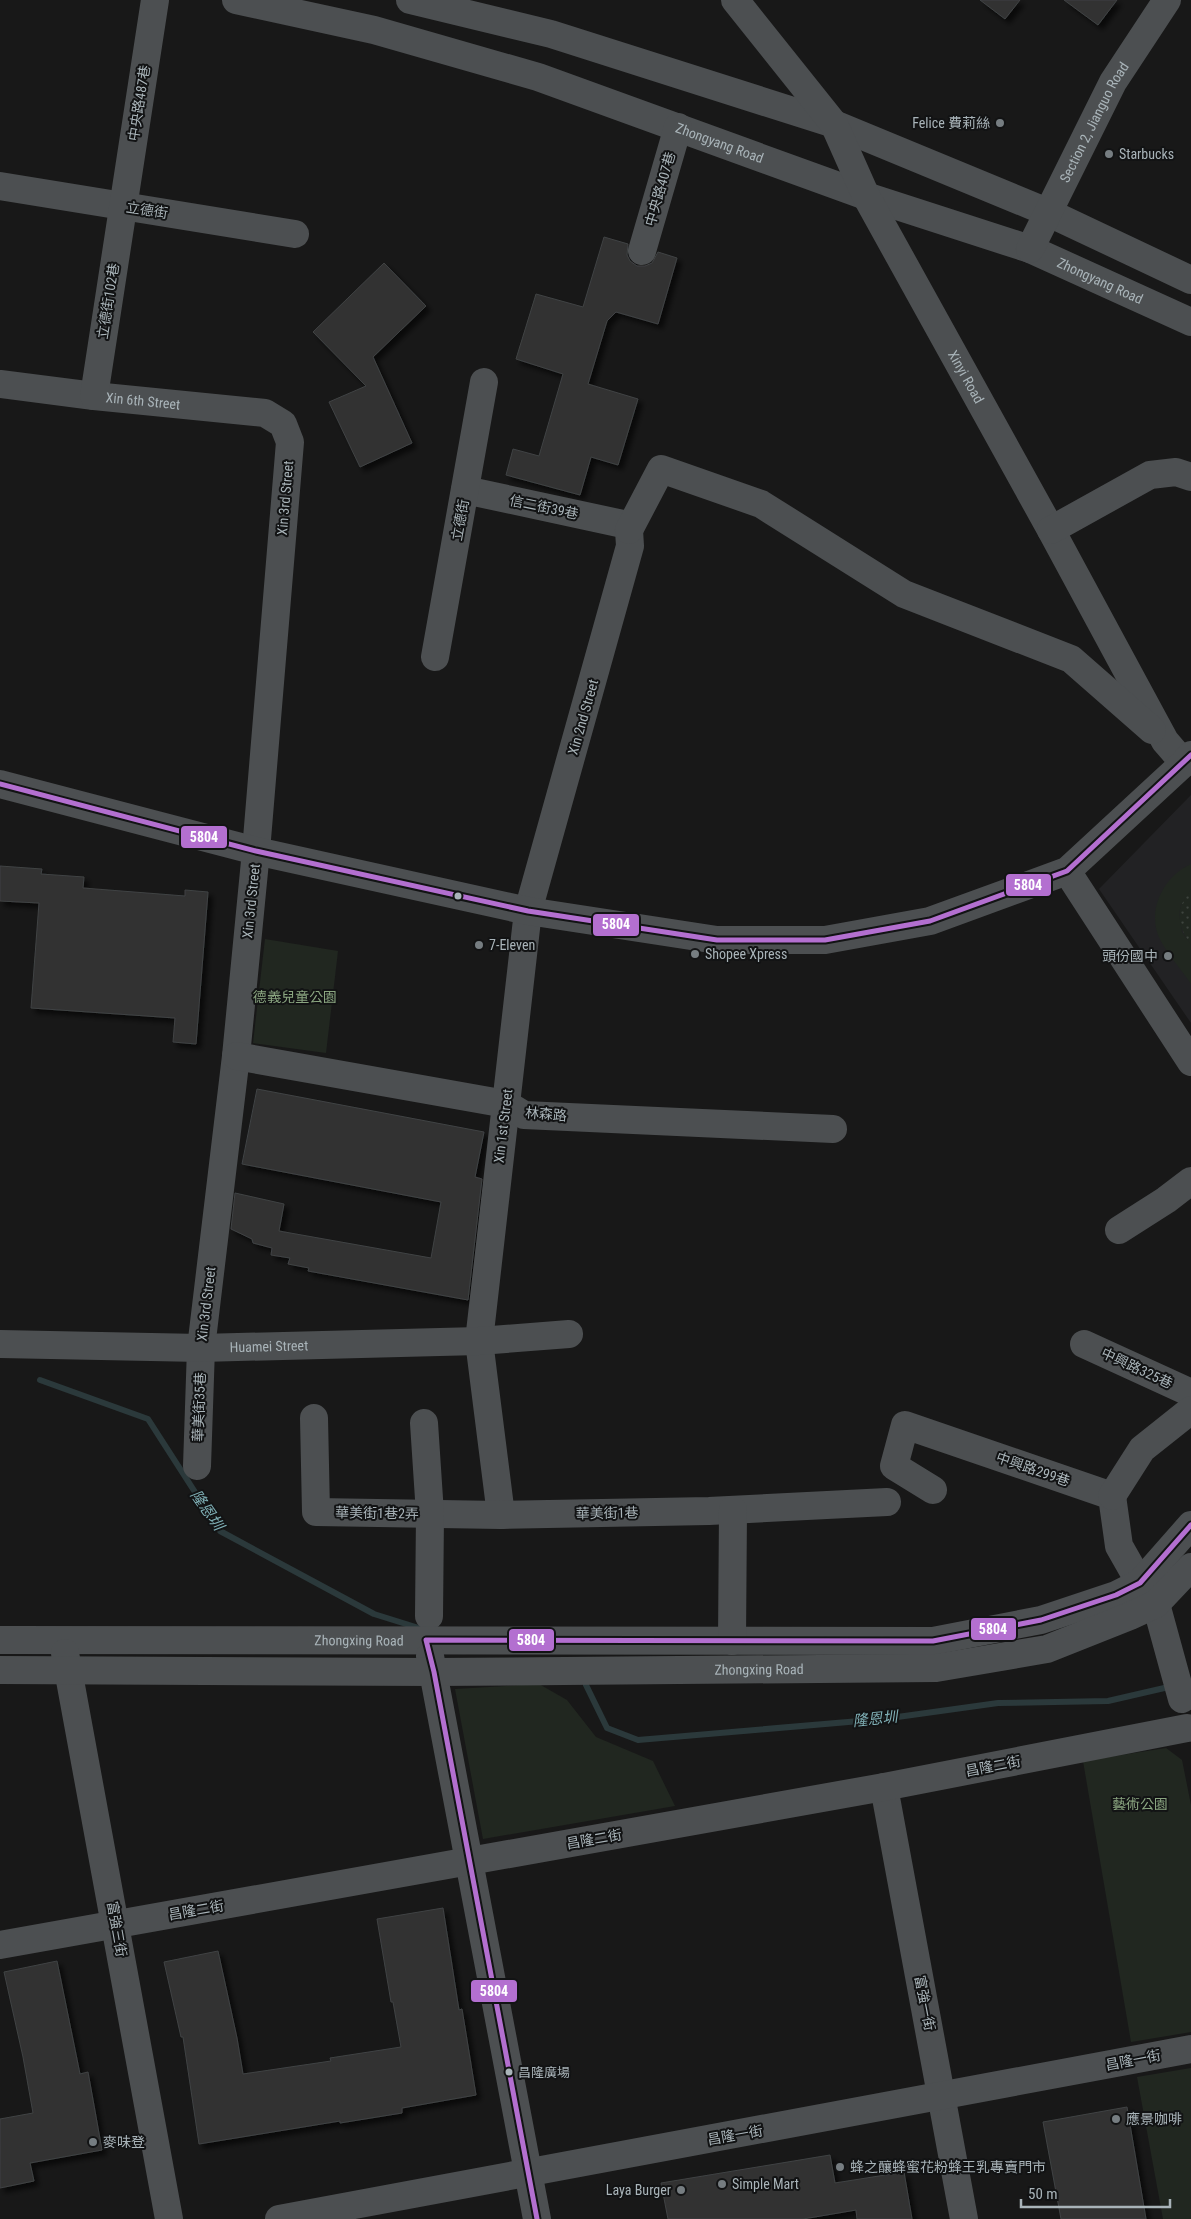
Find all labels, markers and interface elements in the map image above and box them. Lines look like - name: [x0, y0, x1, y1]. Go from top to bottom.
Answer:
- street label: Section 2, Jianguo Road: [1056, 59, 1132, 185]
- street label: 中央路487巷: [125, 64, 153, 142]
- place label: Felice 費莉絲: [912, 115, 990, 131]
- marker: Felice 費莉絲: [994, 117, 1006, 129]
- street label: Zhongyang Road: [673, 120, 766, 166]
- place label: Starbucks: [1119, 146, 1174, 162]
- marker: Starbucks: [1103, 148, 1115, 160]
- street label: 中央路407巷: [642, 150, 678, 228]
- street label: 立德街: [125, 199, 169, 221]
- street label: Zhongyang Road: [1055, 254, 1145, 307]
- street label: 立德街102巷: [94, 262, 122, 340]
- street label: Xinyi Road: [945, 347, 987, 406]
- street label: Xin 6th Street: [105, 389, 181, 413]
- street label: Xin 3rd Street: [274, 460, 296, 536]
- street label: 信二街39巷: [508, 492, 580, 522]
- street label: 立德街: [448, 498, 472, 542]
- street label: Xin 2nd Street: [565, 678, 601, 756]
- line badge: 5804: [180, 825, 228, 849]
- text: 5804: [190, 829, 218, 845]
- street label: Xin 3rd Street: [239, 863, 263, 939]
- line badge: 5804: [1005, 873, 1052, 897]
- text: 5804: [1014, 877, 1042, 893]
- unlabelled marker: [453, 891, 463, 901]
- line badge: 5804: [592, 913, 640, 937]
- text: 5804: [602, 916, 630, 932]
- place label: 7-Eleven: [489, 937, 535, 953]
- marker: 7-Eleven: [473, 939, 485, 951]
- place label: Shopee Xpress: [705, 946, 787, 962]
- marker: Shopee Xpress: [689, 948, 701, 960]
- place label: 頭份國中: [1102, 948, 1158, 964]
- marker: 頭份國中: [1162, 950, 1174, 962]
- park label: 德義兒童公園: [253, 989, 337, 1005]
- street label: Xin 1st Street: [491, 1088, 515, 1164]
- street label: 林森路: [524, 1104, 568, 1124]
- street label: Xin 3rd Street: [193, 1266, 219, 1342]
- street label: Huamei Street: [229, 1337, 308, 1355]
- street label: 中興路325巷: [1099, 1345, 1175, 1391]
- street label: 華美街35巷: [190, 1372, 208, 1442]
- street label: 中興路299巷: [994, 1449, 1072, 1489]
- water label: 隆恩圳: [187, 1486, 228, 1535]
- street label: 華美街1巷2弄: [335, 1504, 419, 1522]
- street label: 華美街1巷: [575, 1504, 639, 1522]
- line badge: 5804: [970, 1617, 1017, 1641]
- text: 5804: [979, 1621, 1007, 1637]
- line badge: 5804: [508, 1628, 555, 1652]
- street label: Zhongxing Road: [314, 1632, 404, 1648]
- text: 5804: [517, 1632, 545, 1648]
- street label: Zhongxing Road: [714, 1661, 804, 1678]
- water label: 隆恩圳: [852, 1707, 900, 1730]
- street label: 昌隆二街: [964, 1753, 1022, 1779]
- park label: 藝術公園: [1112, 1796, 1168, 1812]
- street label: 昌隆二街: [565, 1826, 623, 1852]
- street label: 昌隆二街: [167, 1897, 225, 1923]
- street label: 富強三街: [104, 1900, 130, 1958]
- street label: 富強一街: [912, 1974, 938, 2032]
- line badge: 5804: [470, 1979, 518, 2003]
- text: 5804: [480, 1983, 508, 1999]
- street label: 昌隆一街: [1104, 2047, 1162, 2073]
- place label: 昌隆廣場: [518, 2065, 570, 2080]
- marker: 昌隆廣場: [504, 2067, 514, 2077]
- place label: 應景咖啡: [1126, 2111, 1182, 2127]
- marker: 應景咖啡: [1110, 2113, 1122, 2125]
- street label: 昌隆一街: [706, 2122, 764, 2148]
- place label: 麥味登: [103, 2134, 145, 2150]
- marker: 麥味登: [87, 2136, 99, 2148]
- place label: 蜂之釀蜂蜜花粉蜂王乳專賣門市: [850, 2159, 1046, 2175]
- marker: 蜂之釀蜂蜜花粉蜂王乳專賣門市: [834, 2161, 846, 2173]
- place label: Simple Mart: [732, 2176, 799, 2192]
- scale bar: [1021, 2176, 1170, 2208]
- marker: Simple Mart: [716, 2178, 728, 2190]
- place label: Laya Burger: [606, 2182, 671, 2198]
- marker: Laya Burger: [675, 2184, 687, 2196]
- text: 50 m: [1028, 2185, 1058, 2203]

